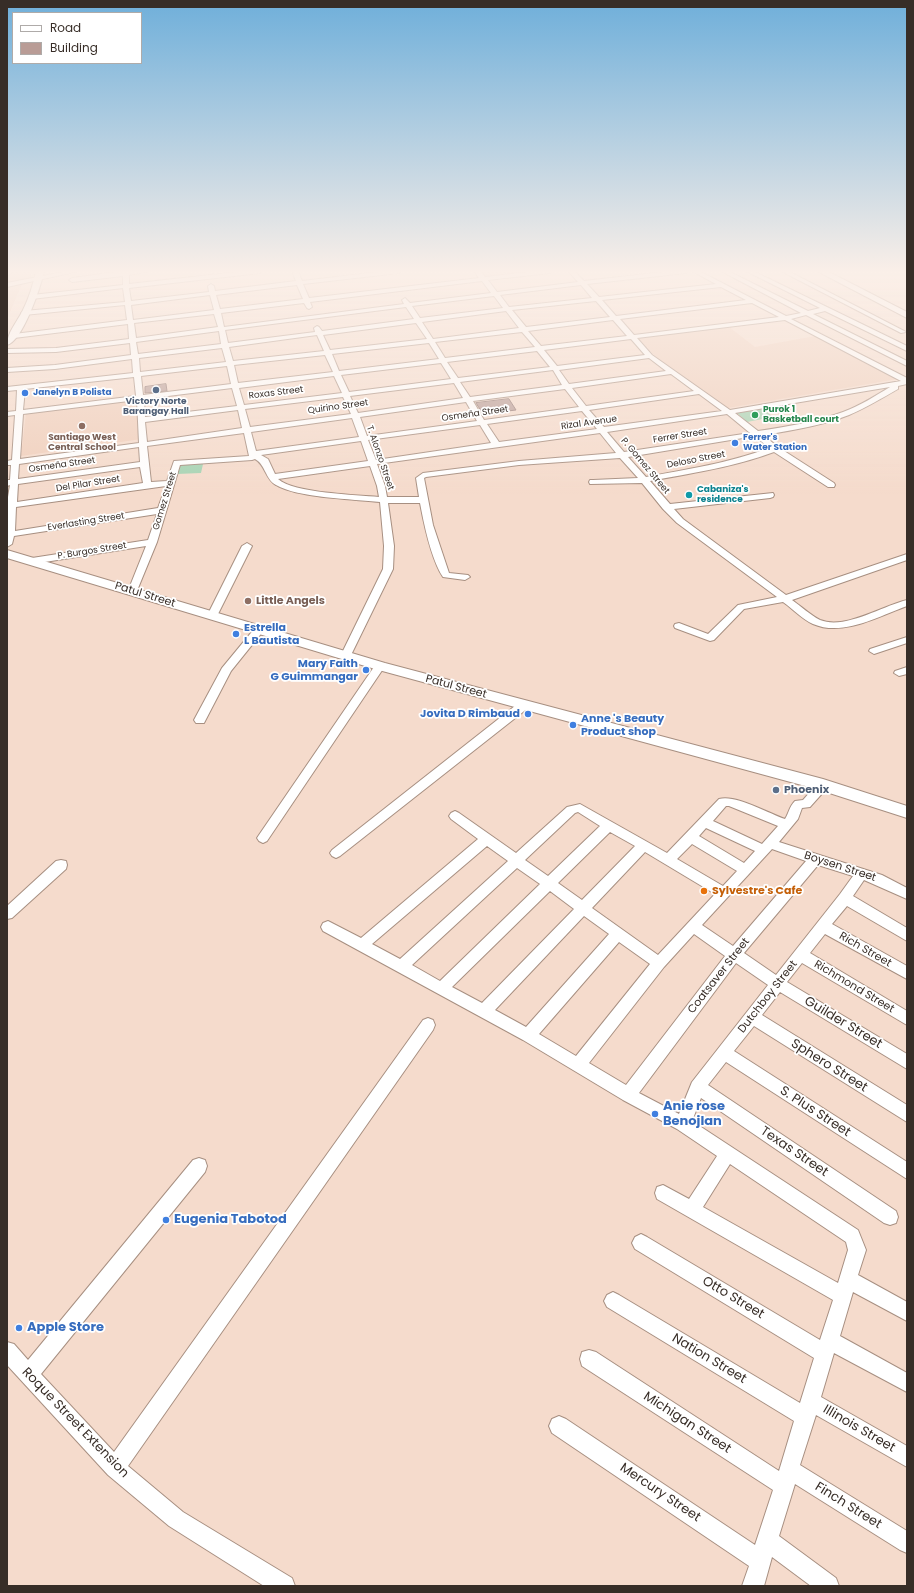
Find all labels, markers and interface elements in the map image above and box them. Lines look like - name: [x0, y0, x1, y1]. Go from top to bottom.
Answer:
- legend: [12, 12, 142, 64]
- text: Road: [50, 19, 81, 36]
- text: Building: [50, 39, 98, 56]
- street label: Roxas Street: [248, 384, 304, 402]
- marker: Victory Norte Barangay Hall: [151, 385, 161, 395]
- marker: Janelyn B Polista: [20, 388, 30, 398]
- place label: Janelyn B Polista: [33, 388, 112, 398]
- place label: Victory Norte Barangay Hall: [123, 397, 189, 418]
- street label: Quirino Street: [307, 397, 369, 417]
- street label: Osmeña Street: [441, 404, 509, 424]
- place label: Purok 1 Basketball court: [763, 405, 839, 426]
- marker: Purok 1 Basketball court: [750, 410, 760, 420]
- street label: Rizal Avenue: [560, 414, 618, 432]
- marker: Santiago West Central School: [77, 421, 87, 431]
- street label: T. Alonzo Street: [364, 424, 396, 492]
- street label: Ferrer Street: [652, 426, 708, 446]
- place label: Santiago West Central School: [48, 433, 116, 454]
- place label: Ferrer's Water Station: [743, 433, 807, 454]
- street label: P. Gomez Street: [618, 436, 672, 496]
- marker: Ferrer's Water Station: [730, 438, 740, 448]
- street label: Deloso Street: [666, 449, 726, 471]
- street label: Osmeña Street: [28, 455, 96, 475]
- street label: Gomez Street: [151, 471, 179, 531]
- street label: Del Pilar Street: [55, 474, 121, 494]
- place label: Cabaniza's residence: [697, 485, 748, 506]
- marker: Cabaniza's residence: [684, 490, 694, 500]
- street label: Everlasting Street: [47, 511, 125, 533]
- street label: P. Burgos Street: [57, 540, 127, 562]
- street label: Patul Street: [113, 580, 177, 610]
- place label: Little Angels: [256, 594, 325, 608]
- marker: Little Angels: [243, 596, 253, 606]
- place label: Estrella L Bautista: [244, 621, 299, 647]
- marker: Estrella L Bautista: [231, 629, 241, 639]
- place label: Mary Faith G Guimmangar: [270, 657, 358, 683]
- marker: Mary Faith G Guimmangar: [361, 665, 371, 675]
- street label: Patul Street: [424, 673, 488, 701]
- place label: Jovita D Rimbaud: [420, 707, 520, 721]
- marker: Jovita D Rimbaud: [523, 709, 533, 719]
- place label: Anne 's Beauty Product shop: [581, 712, 664, 738]
- marker: Anne 's Beauty Product shop: [568, 720, 578, 730]
- place label: Phoenix: [784, 783, 829, 797]
- marker: Phoenix: [771, 785, 781, 795]
- street label: Boysen Street: [802, 849, 878, 885]
- place label: Sylvestre's Cafe: [712, 884, 802, 898]
- marker: Sylvestre's Cafe: [699, 886, 709, 896]
- street label: Rich Street: [836, 930, 894, 970]
- street label: Coatsaver Street: [685, 936, 753, 1016]
- street label: Dutchboy Street: [736, 958, 800, 1036]
- street label: Richmond Street: [812, 958, 896, 1016]
- street label: Guilder Street: [801, 994, 885, 1052]
- street label: Sphero Street: [788, 1036, 870, 1096]
- street label: S. Plus Street: [777, 1083, 853, 1141]
- place label: Anie rose Benojlan: [663, 1099, 725, 1130]
- marker: Anie rose Benojlan: [650, 1109, 660, 1119]
- street label: Texas Street: [757, 1124, 831, 1180]
- place label: Eugenia Tabotod: [174, 1212, 287, 1228]
- marker: Eugenia Tabotod: [161, 1215, 171, 1225]
- street label: Otto Street: [699, 1273, 767, 1323]
- place label: Apple Store: [27, 1320, 104, 1336]
- marker: Apple Store: [14, 1323, 24, 1333]
- street label: Nation Street: [669, 1331, 749, 1387]
- street label: Roque Street Extension: [18, 1365, 132, 1481]
- street label: Michigan Street: [640, 1389, 734, 1457]
- street label: Illinois Street: [820, 1402, 898, 1456]
- street label: Mercury Street: [617, 1460, 703, 1526]
- street label: Finch Street: [812, 1479, 884, 1533]

